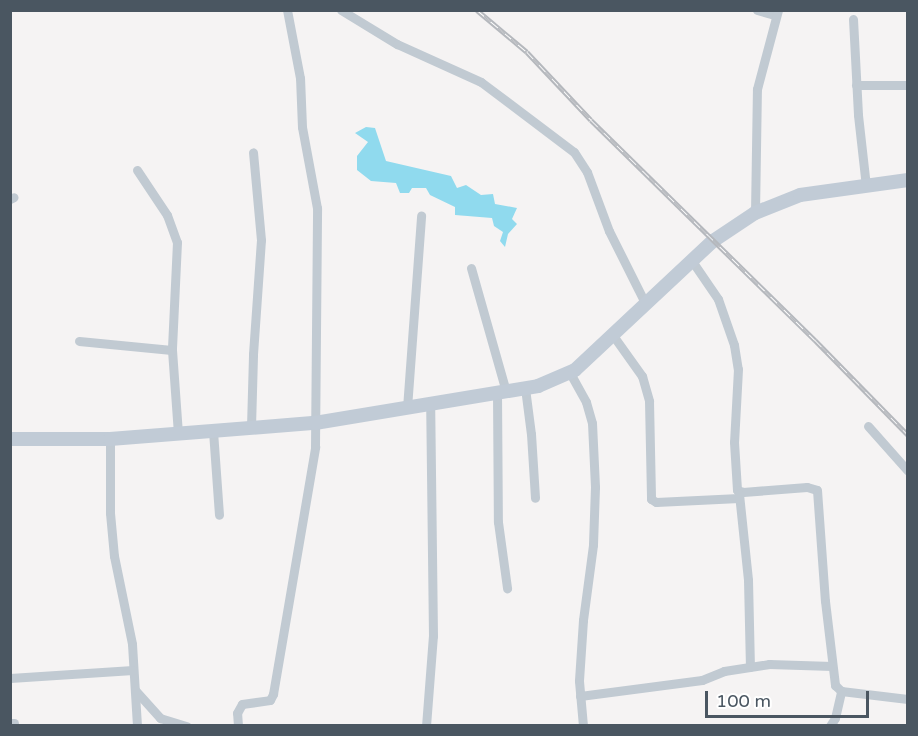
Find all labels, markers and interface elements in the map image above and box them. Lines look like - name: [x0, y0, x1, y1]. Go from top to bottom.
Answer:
- scale bar: [708, 679, 872, 717]
- text: 100 m: [716, 690, 771, 712]

